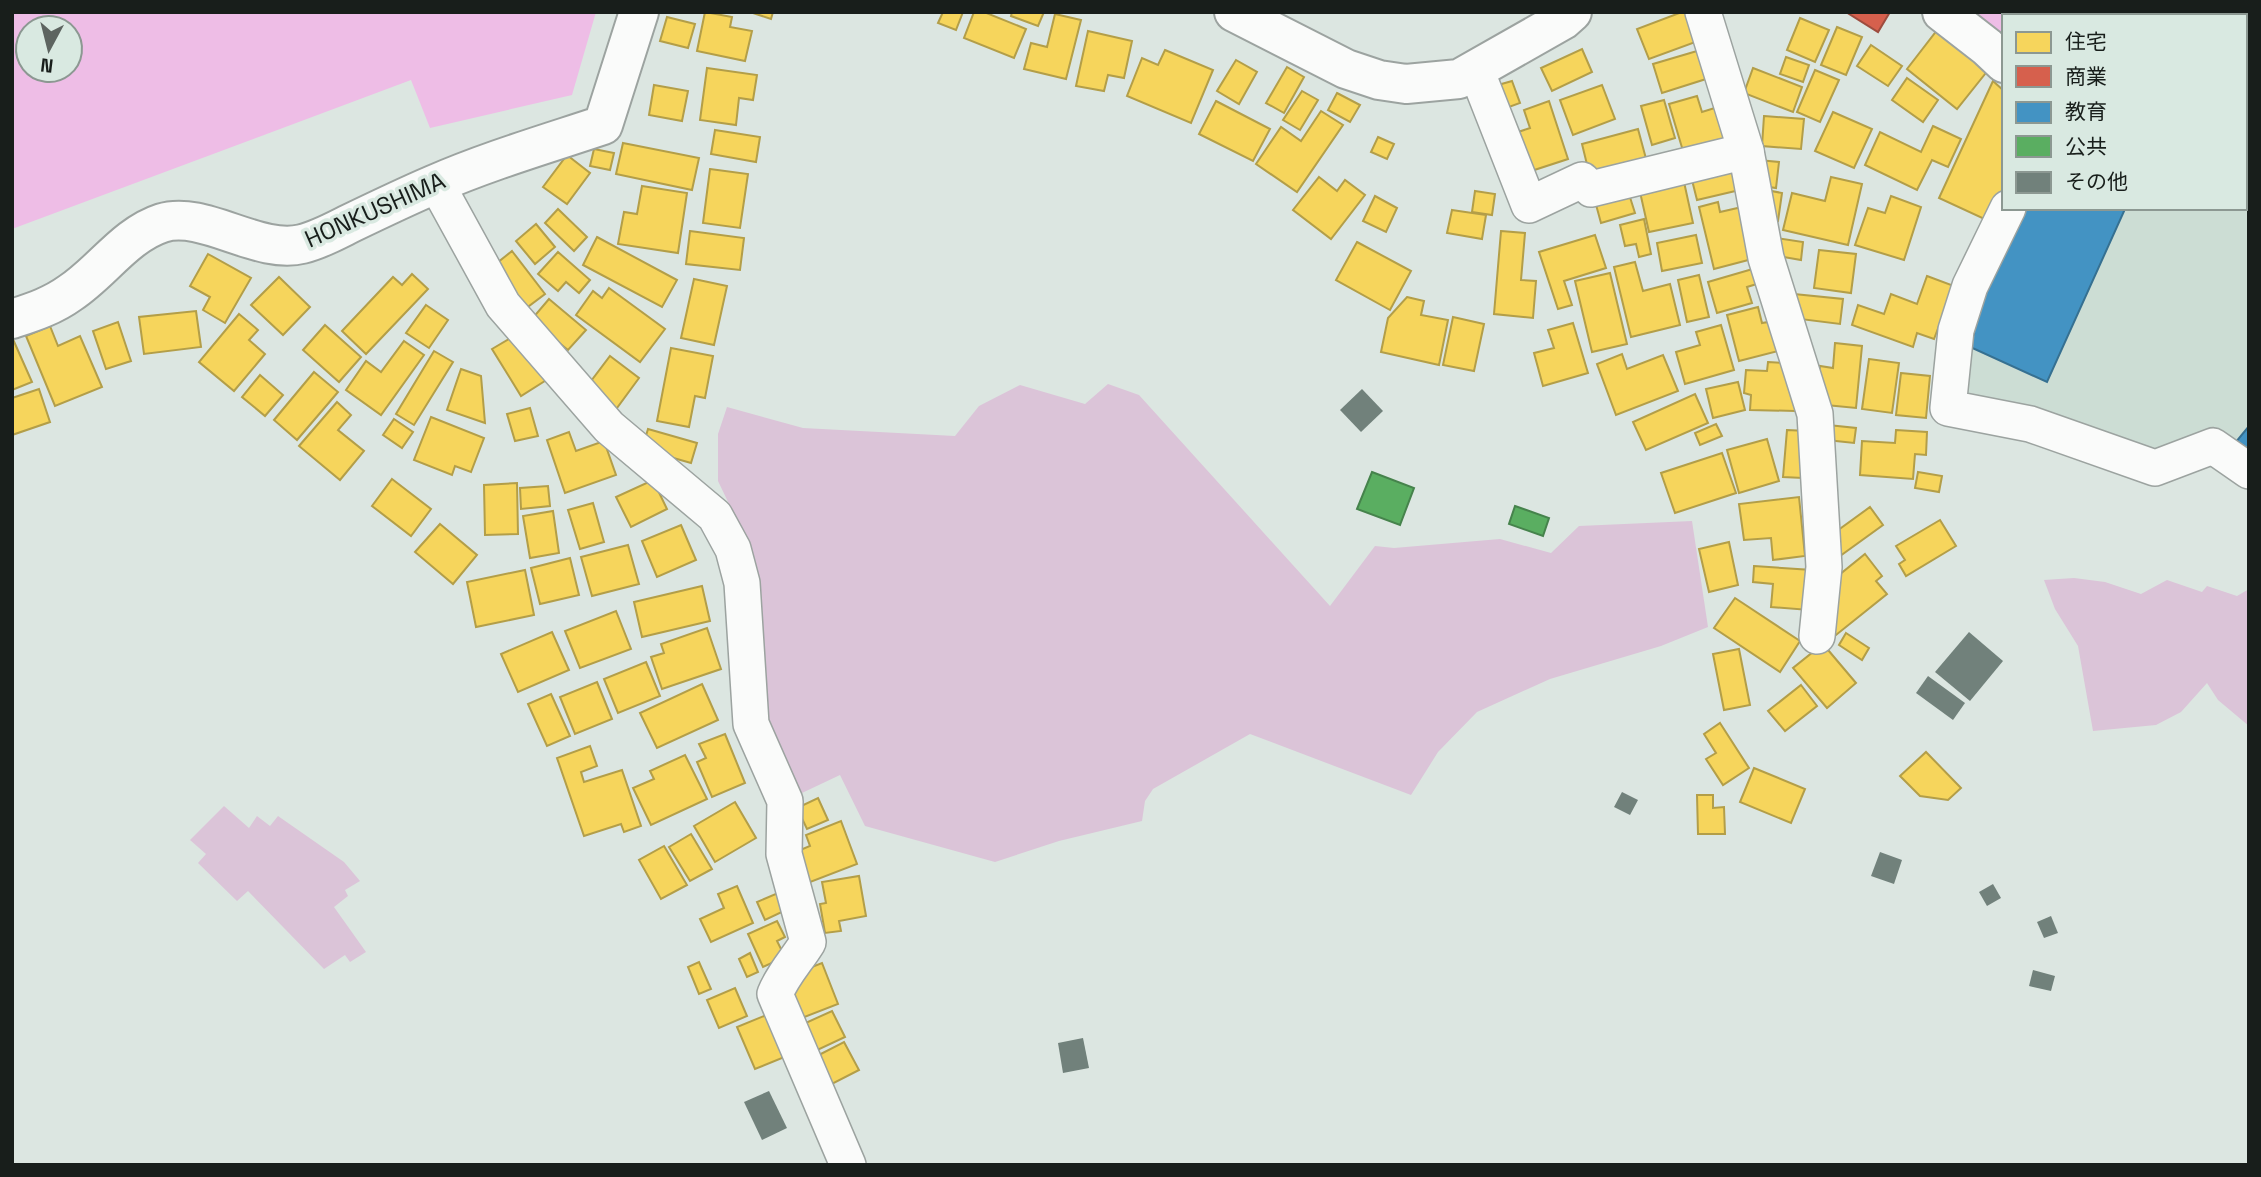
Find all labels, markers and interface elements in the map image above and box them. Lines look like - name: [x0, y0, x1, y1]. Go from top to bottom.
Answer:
- north arrow: [14, 14, 84, 84]
- legend: [2002, 14, 2247, 210]
- text: 住宅: [2065, 28, 2107, 55]
- text: N: [39, 52, 55, 79]
- text: 商業: [2065, 63, 2107, 90]
- text: 教育: [2065, 98, 2107, 125]
- text: 公共: [2065, 133, 2107, 160]
- street label: HONKUSHIMA: [300, 165, 450, 254]
- text: その他: [2065, 168, 2128, 195]

